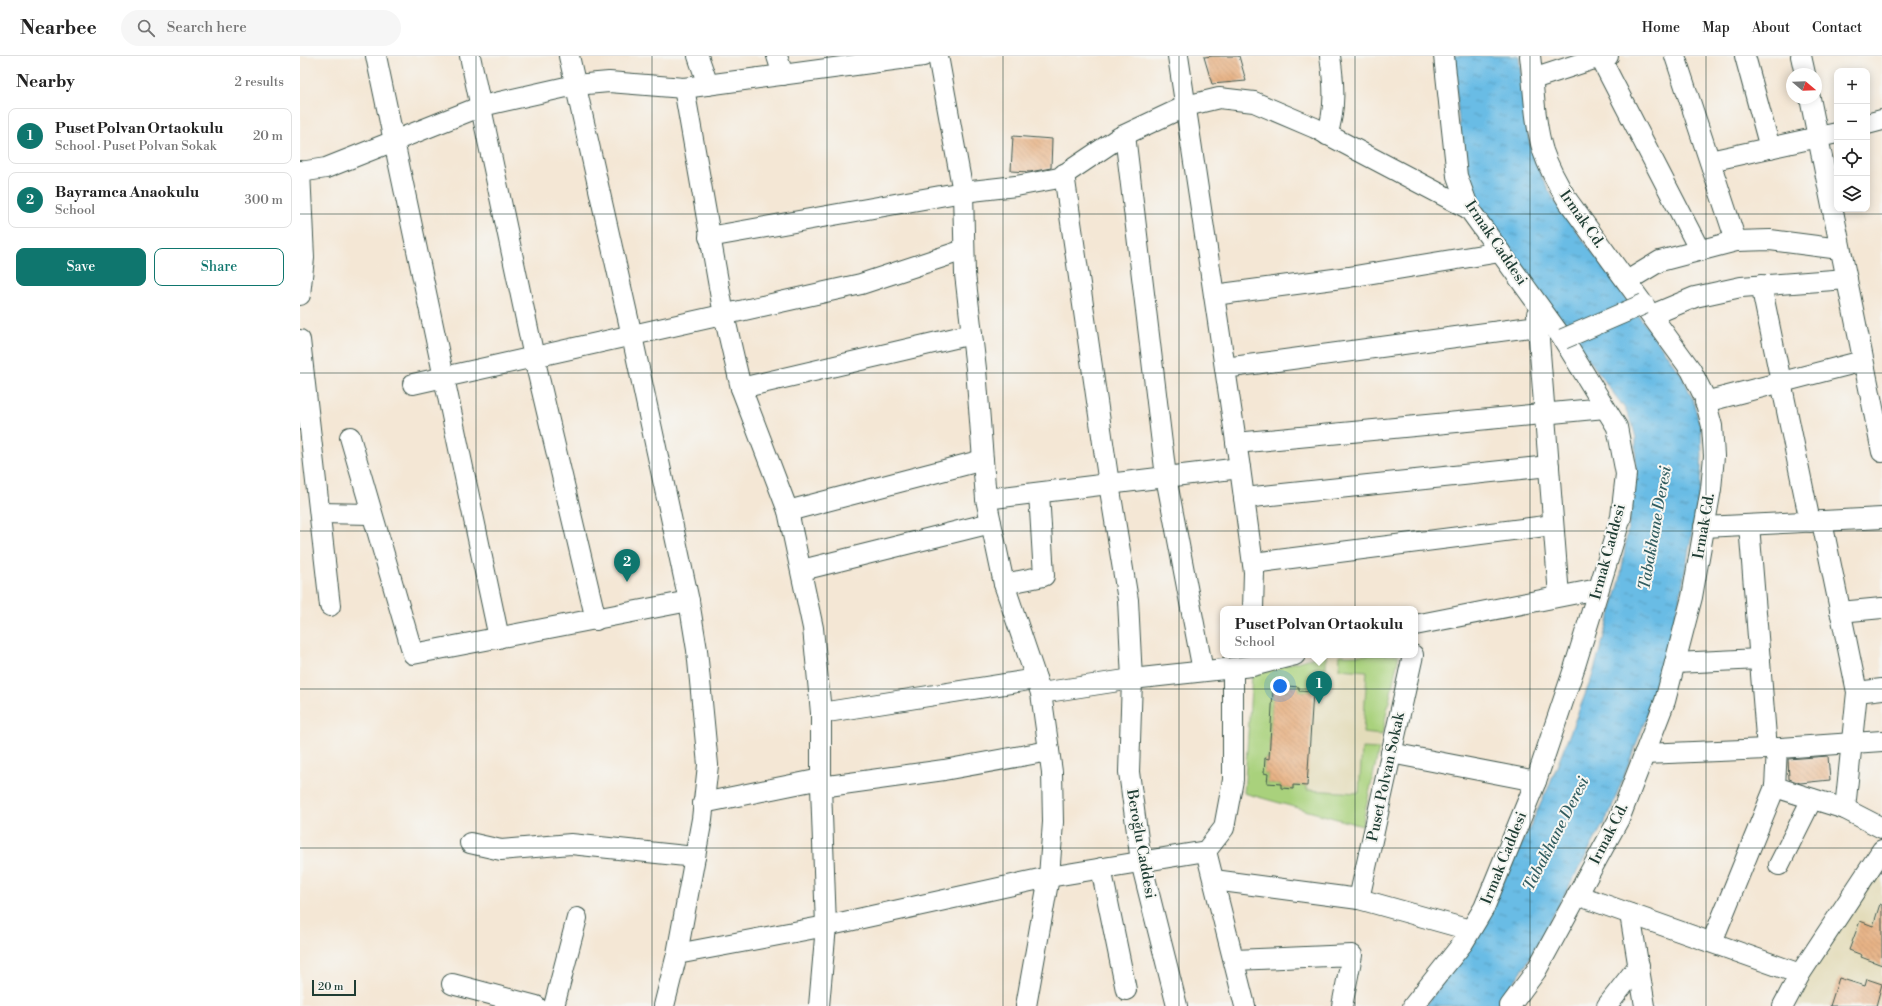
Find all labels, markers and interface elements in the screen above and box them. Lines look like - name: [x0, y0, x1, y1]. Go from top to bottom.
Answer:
- search box: [121, 10, 401, 46]
- text: Nearbee: [20, 16, 97, 40]
- icon: search: [135, 17, 157, 39]
- text: Search here: [167, 18, 247, 37]
- text: Home: [1642, 19, 1680, 37]
- text: Map: [1702, 19, 1730, 37]
- text: About: [1752, 19, 1790, 37]
- text: Contact: [1812, 19, 1862, 37]
- north arrow: [1786, 68, 1822, 104]
- map controls: [1834, 68, 1870, 212]
- button: +: [1834, 68, 1870, 104]
- text: Nearby: [16, 71, 75, 93]
- text: 2 results: [235, 74, 284, 90]
- button: −: [1834, 104, 1870, 140]
- text: Puset Polvan Ortaokulu: [55, 119, 223, 138]
- text: 1: [27, 128, 33, 144]
- text: 20 m: [253, 128, 283, 144]
- text: School · Puset Polvan Sokak: [55, 138, 217, 154]
- button: locate: [1834, 140, 1870, 176]
- button: layers: [1834, 176, 1870, 212]
- text: Bayramca Anaokulu: [55, 183, 199, 202]
- street label: Irmak Cd.: [1555, 186, 1609, 252]
- text: 2: [26, 192, 34, 208]
- text: 300 m: [245, 192, 283, 208]
- street label: Irmak Caddesi: [1461, 197, 1531, 289]
- text: School: [55, 202, 95, 218]
- button: Save: [16, 248, 146, 286]
- button: Share: [154, 248, 284, 286]
- water label: Tabakhane Deresi: [1634, 464, 1676, 592]
- street label: Irmak Cd.: [1689, 492, 1719, 560]
- street label: Irmak Caddesi: [1586, 502, 1630, 602]
- pin: 2: [614, 549, 640, 582]
- popup: [1220, 606, 1418, 658]
- text: Puset Polvan Ortaokulu: [1235, 615, 1403, 634]
- text: School: [1235, 634, 1275, 650]
- pin: 1: [1306, 671, 1332, 704]
- your location: [1270, 676, 1290, 696]
- street label: Puset Polvan Sokak: [1363, 710, 1409, 843]
- water label: Tabakhane Deresi: [1519, 773, 1593, 895]
- street label: Beroğlu Caddesi: [1122, 787, 1160, 900]
- street label: Irmak Cd.: [1585, 800, 1633, 868]
- street label: Irmak Caddesi: [1477, 809, 1531, 907]
- scale bar: [312, 978, 356, 997]
- text: 20 m: [318, 980, 343, 994]

